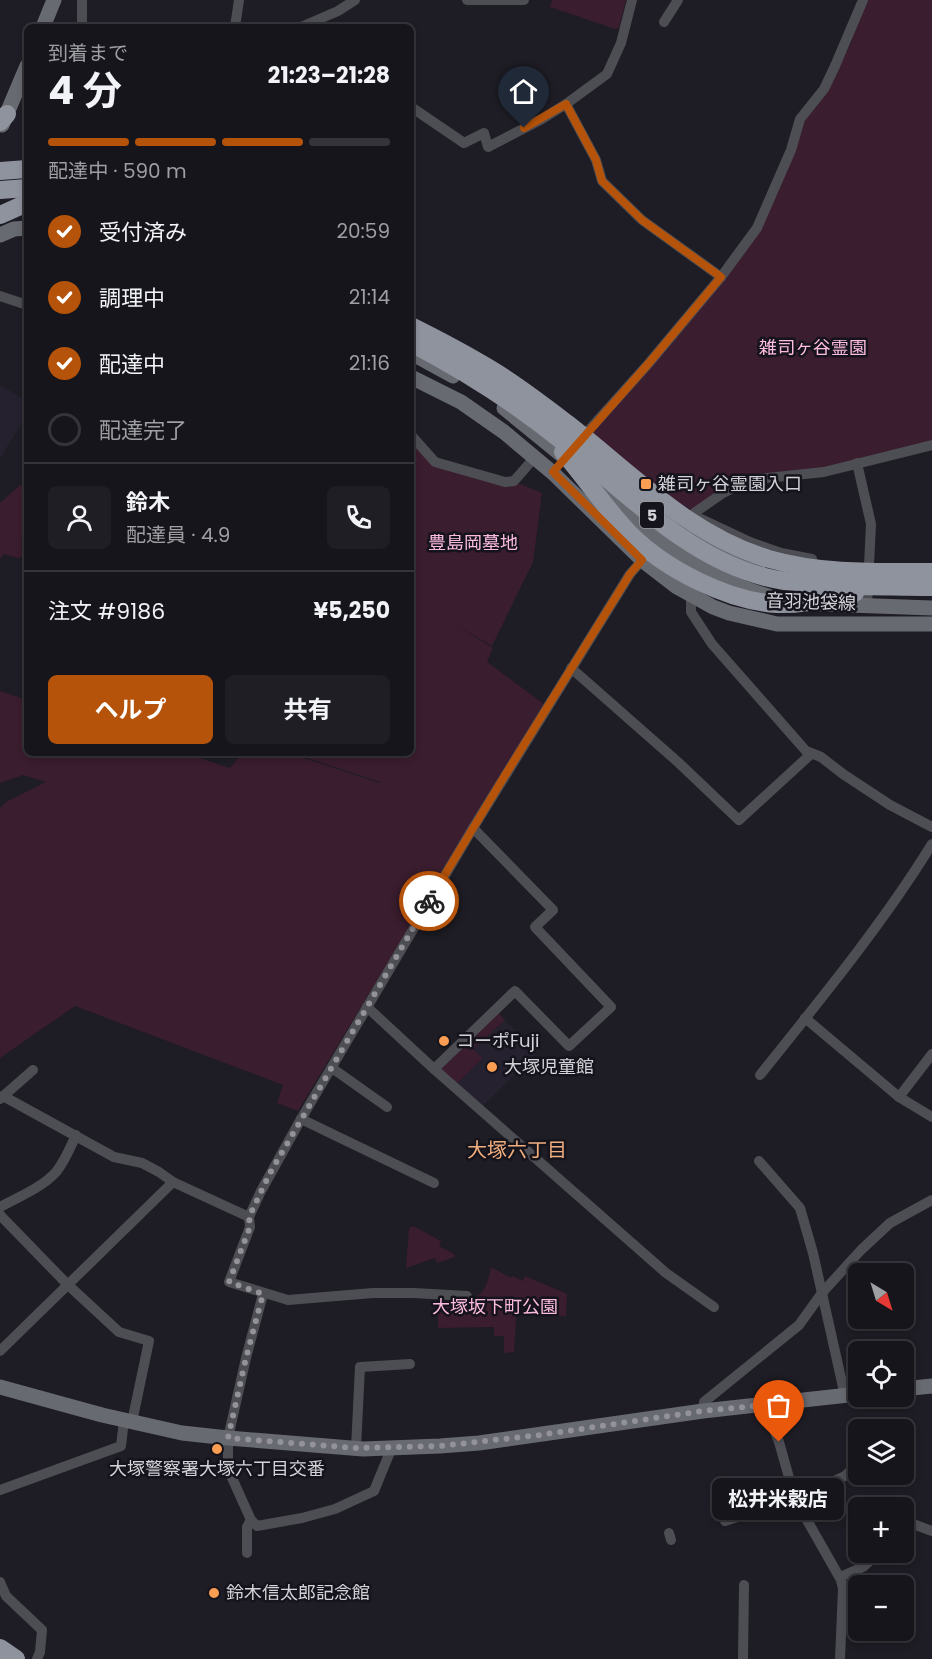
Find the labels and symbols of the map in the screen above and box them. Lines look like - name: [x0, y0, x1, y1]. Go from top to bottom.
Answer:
- pin: [498, 66, 549, 128]
- park label: 雑司ヶ谷霊園: [759, 335, 867, 360]
- place label: 雑司ヶ谷霊園入口: [658, 471, 802, 496]
- marker: 雑司ヶ谷霊園入口: [639, 477, 653, 491]
- road number: 5: [640, 502, 664, 528]
- park label: 豊島岡墓地: [428, 530, 518, 555]
- street label: 音羽池袋線: [766, 587, 856, 616]
- courier: [399, 871, 459, 931]
- place label: コーポFuji: [456, 1028, 539, 1053]
- marker: コーポFuji: [437, 1034, 451, 1048]
- place label: 大塚児童館: [504, 1054, 594, 1079]
- marker: 大塚児童館: [485, 1060, 499, 1074]
- district label: 大塚六丁目: [467, 1136, 567, 1164]
- north arrow: [848, 1263, 914, 1329]
- park label: 大塚坂下町公園: [432, 1294, 558, 1319]
- pin: [753, 1380, 804, 1442]
- marker: 大塚警察署大塚六丁目交番: [210, 1442, 224, 1456]
- place label: 大塚警察署大塚六丁目交番: [109, 1456, 325, 1481]
- callout: 松井米穀店: [713, 1478, 845, 1520]
- place label: 鈴木信太郎記念館: [226, 1580, 370, 1605]
- marker: 鈴木信太郎記念館: [207, 1586, 221, 1600]

